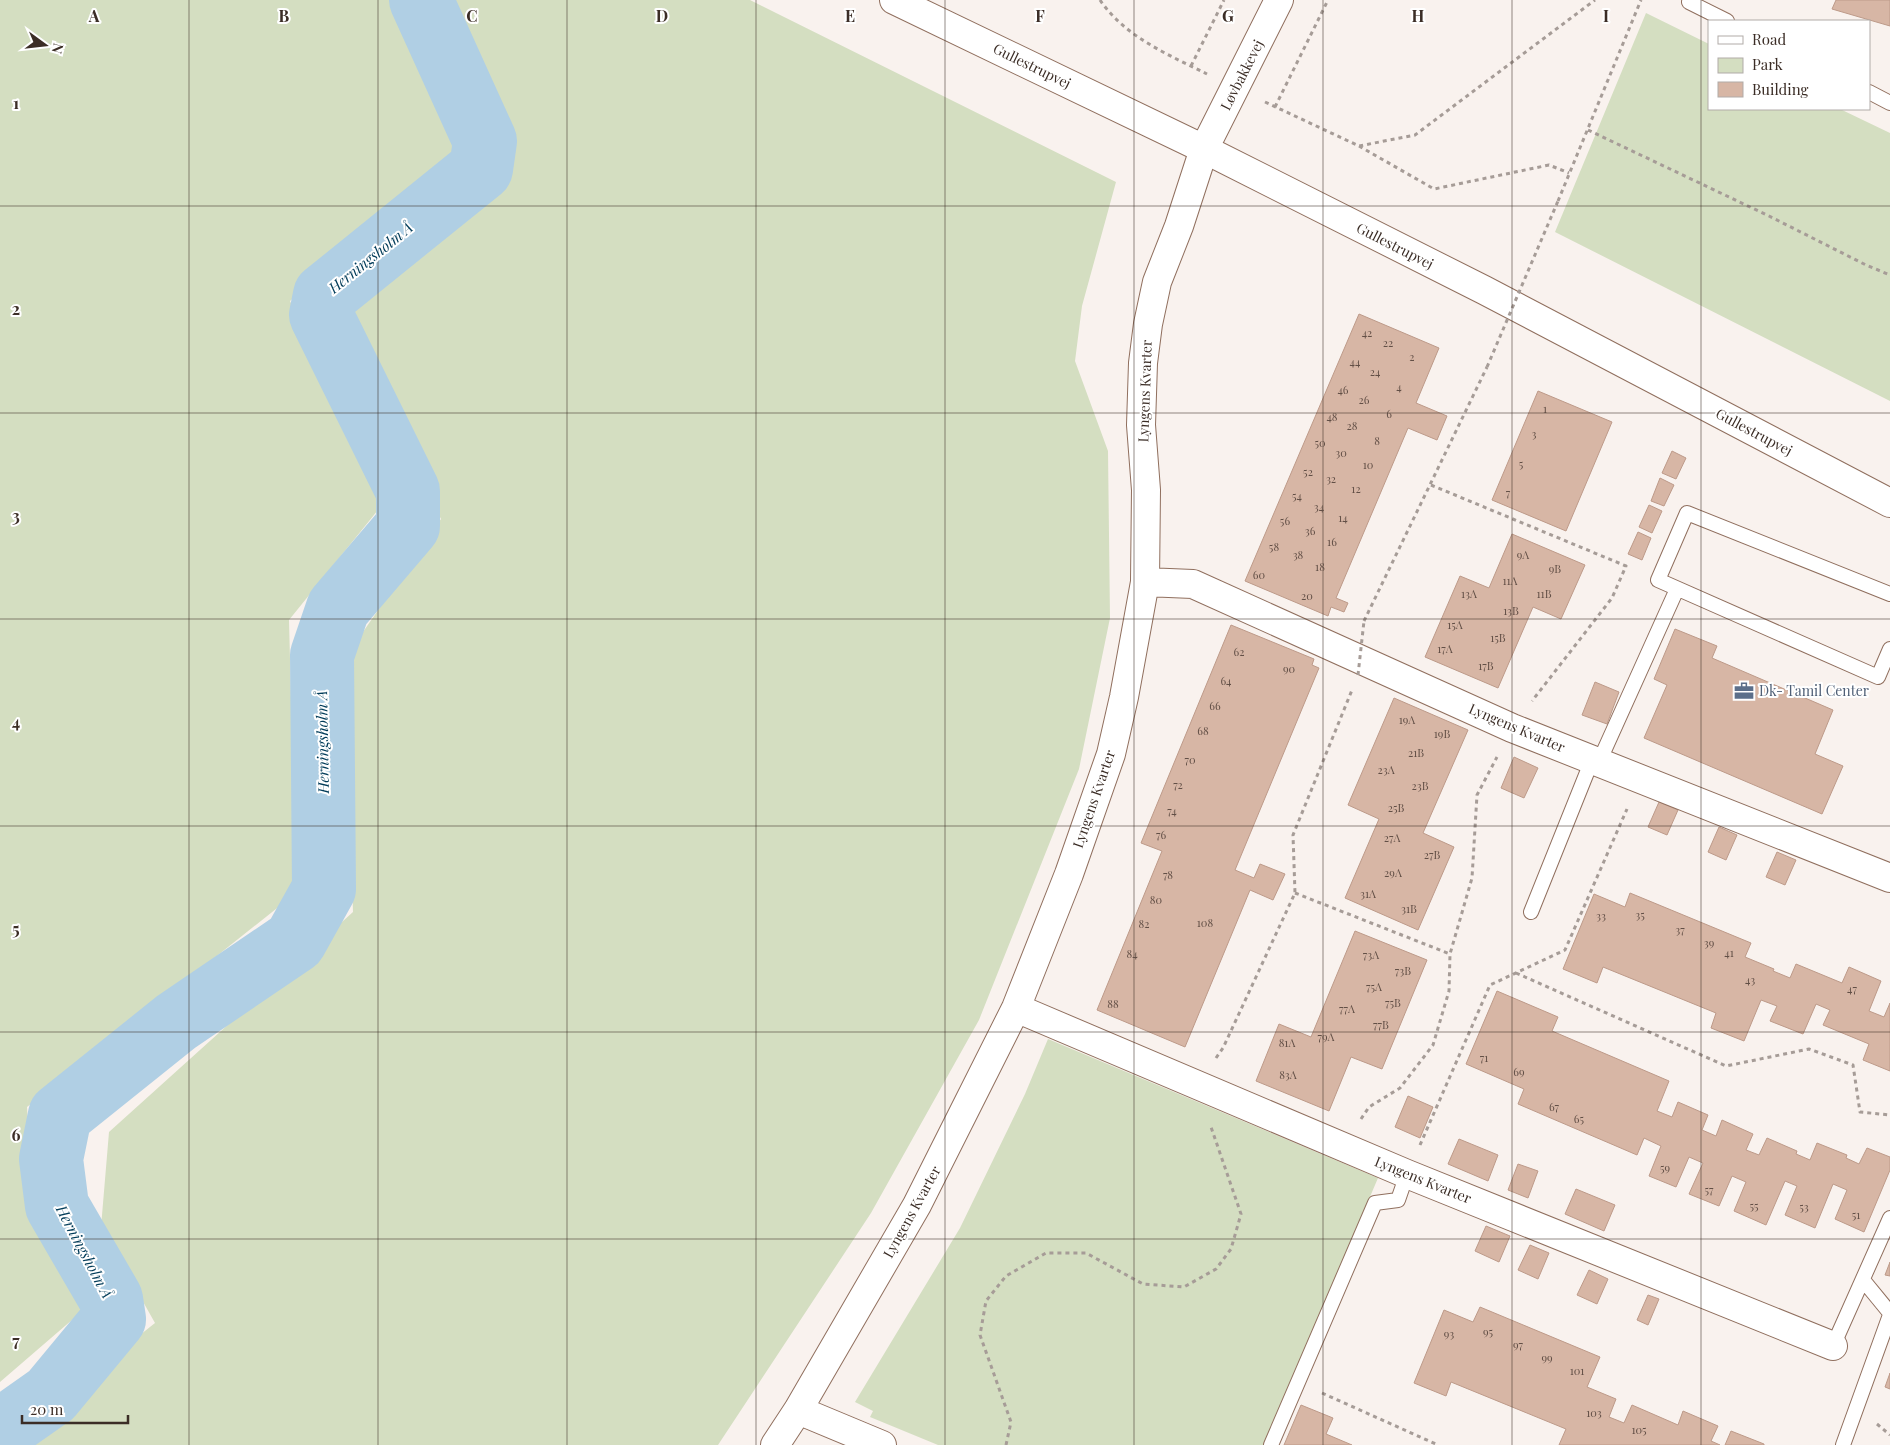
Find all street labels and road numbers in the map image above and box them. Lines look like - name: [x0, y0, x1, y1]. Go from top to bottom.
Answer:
- street label: Løvbakkevej: [1216, 36, 1267, 113]
- street label: Gullestrupvej: [990, 39, 1074, 93]
- street label: Gullestrupvej: [1353, 218, 1437, 273]
- street label: Lyngens Kvarter: [1133, 339, 1156, 443]
- street label: Gullestrupvej: [1713, 403, 1796, 460]
- street label: Lyngens Kvarter: [1466, 699, 1569, 757]
- street label: Lyngens Kvarter: [1068, 747, 1119, 850]
- street label: Lyngens Kvarter: [1372, 1152, 1475, 1208]
- street label: Lyngens Kvarter: [878, 1162, 945, 1261]

